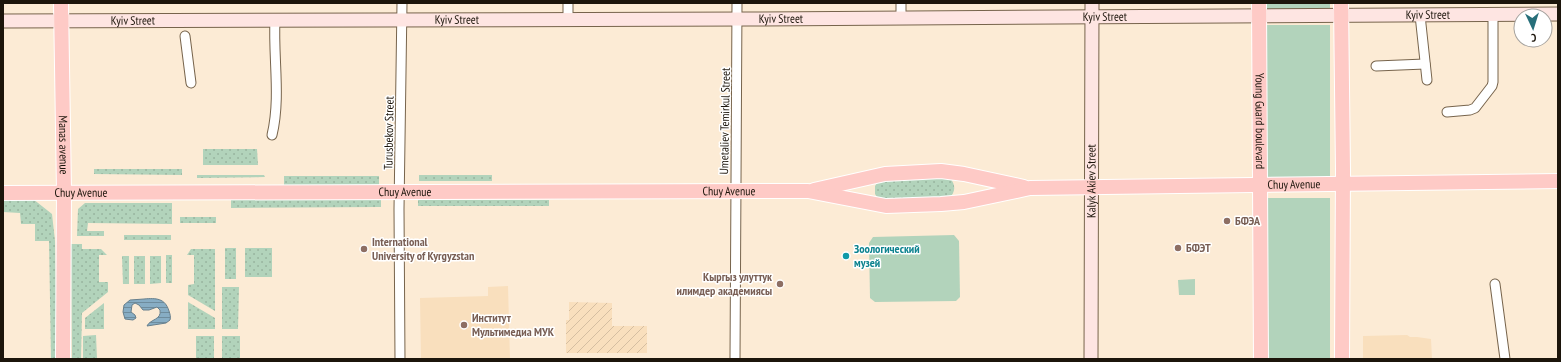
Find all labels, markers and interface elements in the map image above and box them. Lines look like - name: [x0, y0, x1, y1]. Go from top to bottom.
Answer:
- street label: Kyiv Street: [1406, 7, 1451, 22]
- north arrow: [1513, 8, 1553, 48]
- street label: Kyiv Street: [1083, 9, 1128, 24]
- street label: Kyiv Street: [759, 11, 804, 26]
- street label: Kyiv Street: [435, 12, 480, 27]
- street label: Kyiv Street: [111, 13, 156, 28]
- text: С: [1531, 31, 1537, 45]
- street label: Umetaliev Temirkul Street: [716, 67, 733, 174]
- street label: Young Guard boulevard: [1252, 73, 1268, 169]
- street label: Turusbekov Street: [380, 95, 397, 170]
- street label: Manas avenue: [56, 115, 72, 175]
- street label: Kalyk Akiev Street: [1083, 143, 1099, 218]
- street label: Chuy Avenue: [1267, 176, 1320, 192]
- street label: Chuy Avenue: [703, 183, 755, 198]
- street label: Chuy Avenue: [379, 184, 431, 199]
- street label: Chuy Avenue: [55, 185, 107, 200]
- place label: БФЭА: [1235, 213, 1261, 228]
- marker: БФЭА: [1222, 216, 1232, 226]
- place label: International University of Kyrgyzstan: [372, 234, 474, 263]
- place label: БФЭТ: [1186, 240, 1211, 255]
- place label: Зоологический музей: [854, 241, 920, 270]
- marker: БФЭТ: [1173, 243, 1183, 253]
- marker: International University of Kyrgyzstan: [359, 244, 369, 254]
- marker: Зоологический музей: [841, 251, 851, 261]
- place label: Кыргыз улуттук илимдер академиясы: [677, 269, 772, 298]
- marker: Кыргыз улуттук илимдер академиясы: [775, 279, 785, 289]
- place label: Институт Мультимедиа МУК: [472, 310, 555, 339]
- marker: Институт Мультимедиа МУК: [459, 320, 469, 330]

